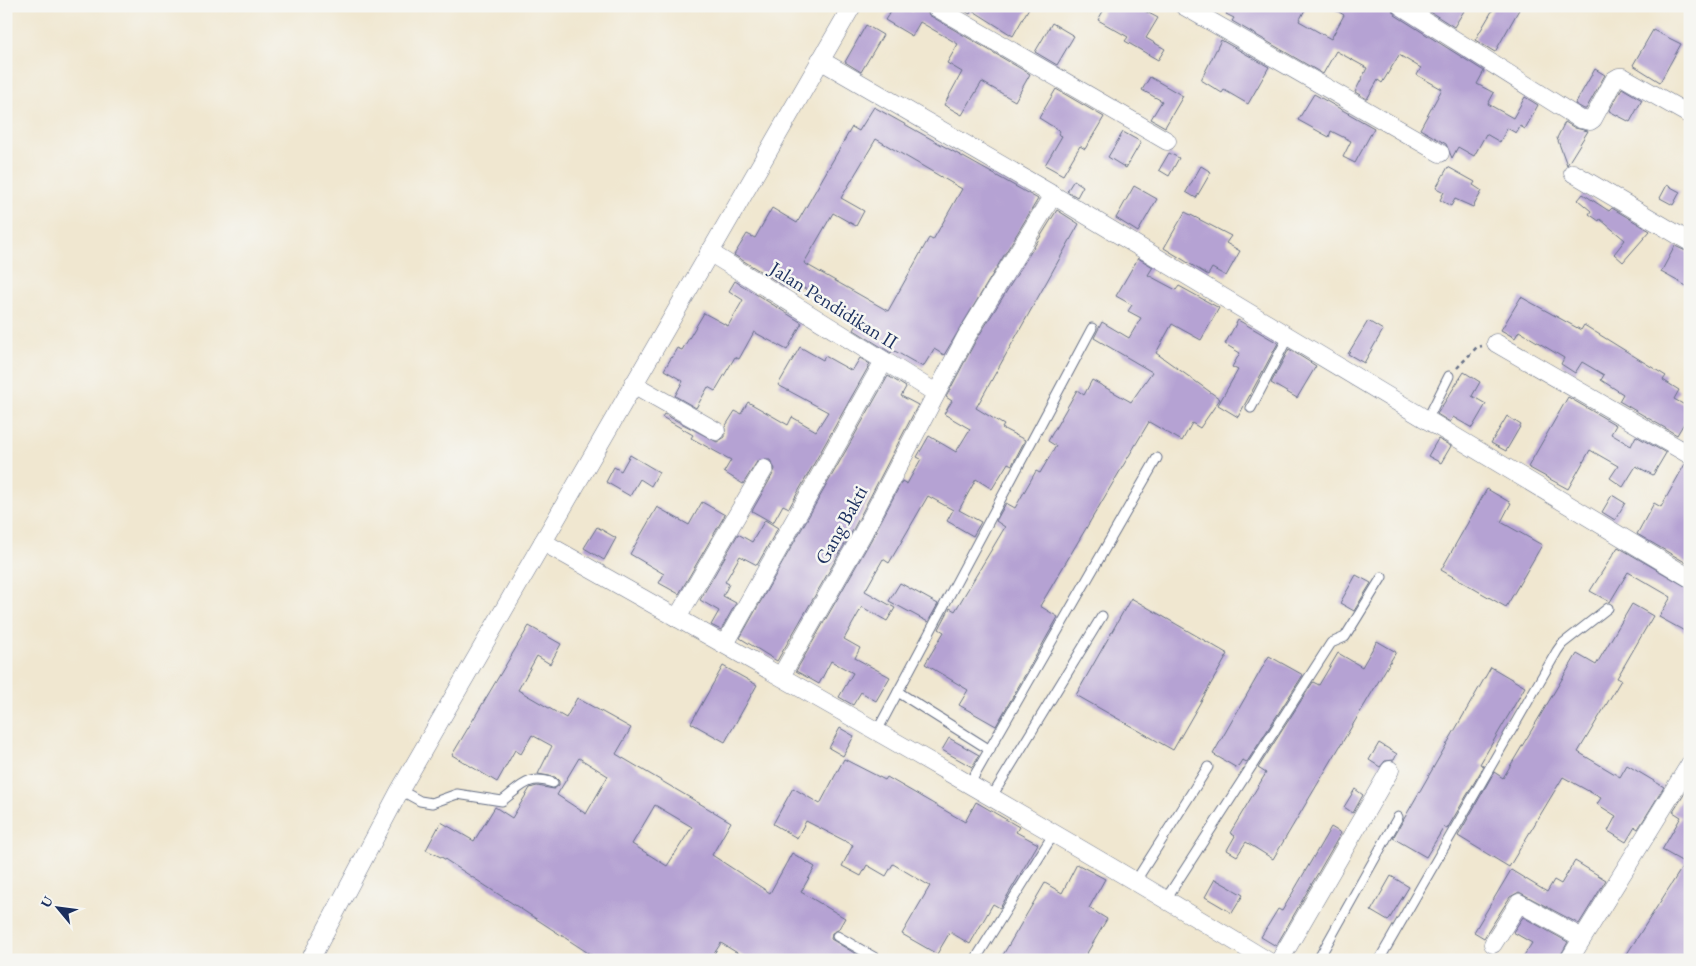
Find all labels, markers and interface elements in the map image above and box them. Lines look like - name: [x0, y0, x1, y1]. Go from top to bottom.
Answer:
- street label: Jalan Pendidikan II: [763, 254, 903, 355]
- street label: Gang Bakti: [809, 481, 873, 569]
- north arrow: [32, 884, 82, 934]
- text: U: [36, 892, 57, 911]

